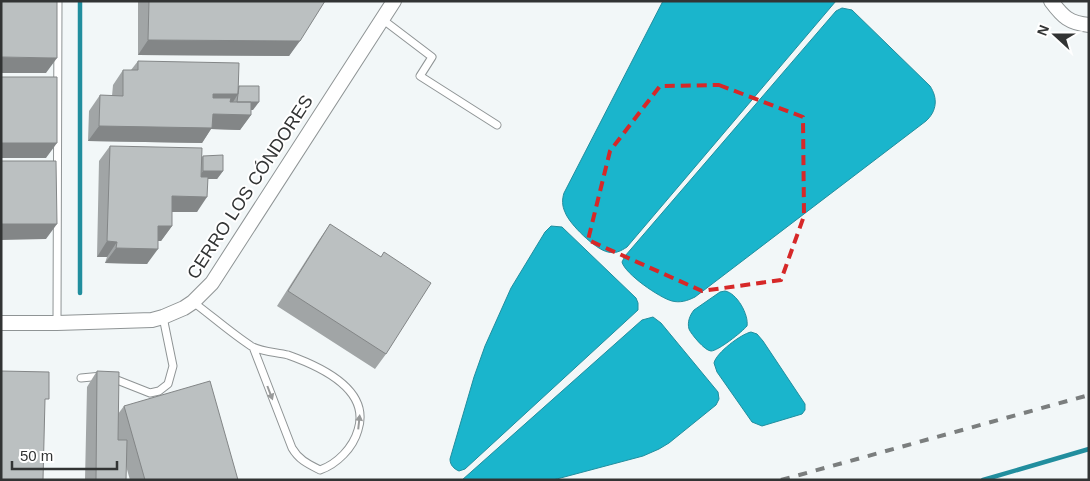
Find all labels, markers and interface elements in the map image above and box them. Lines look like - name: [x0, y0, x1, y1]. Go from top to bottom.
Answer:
- north arrow: [1030, 10, 1080, 60]
- text: N: [1034, 23, 1052, 38]
- street label: CERRO LOS CÓNDORES: [182, 91, 317, 283]
- one-way arrow: [267, 385, 275, 400]
- one-way arrow: [355, 413, 363, 429]
- scale bar: [12, 438, 118, 470]
- text: 50 m: [20, 447, 53, 464]

